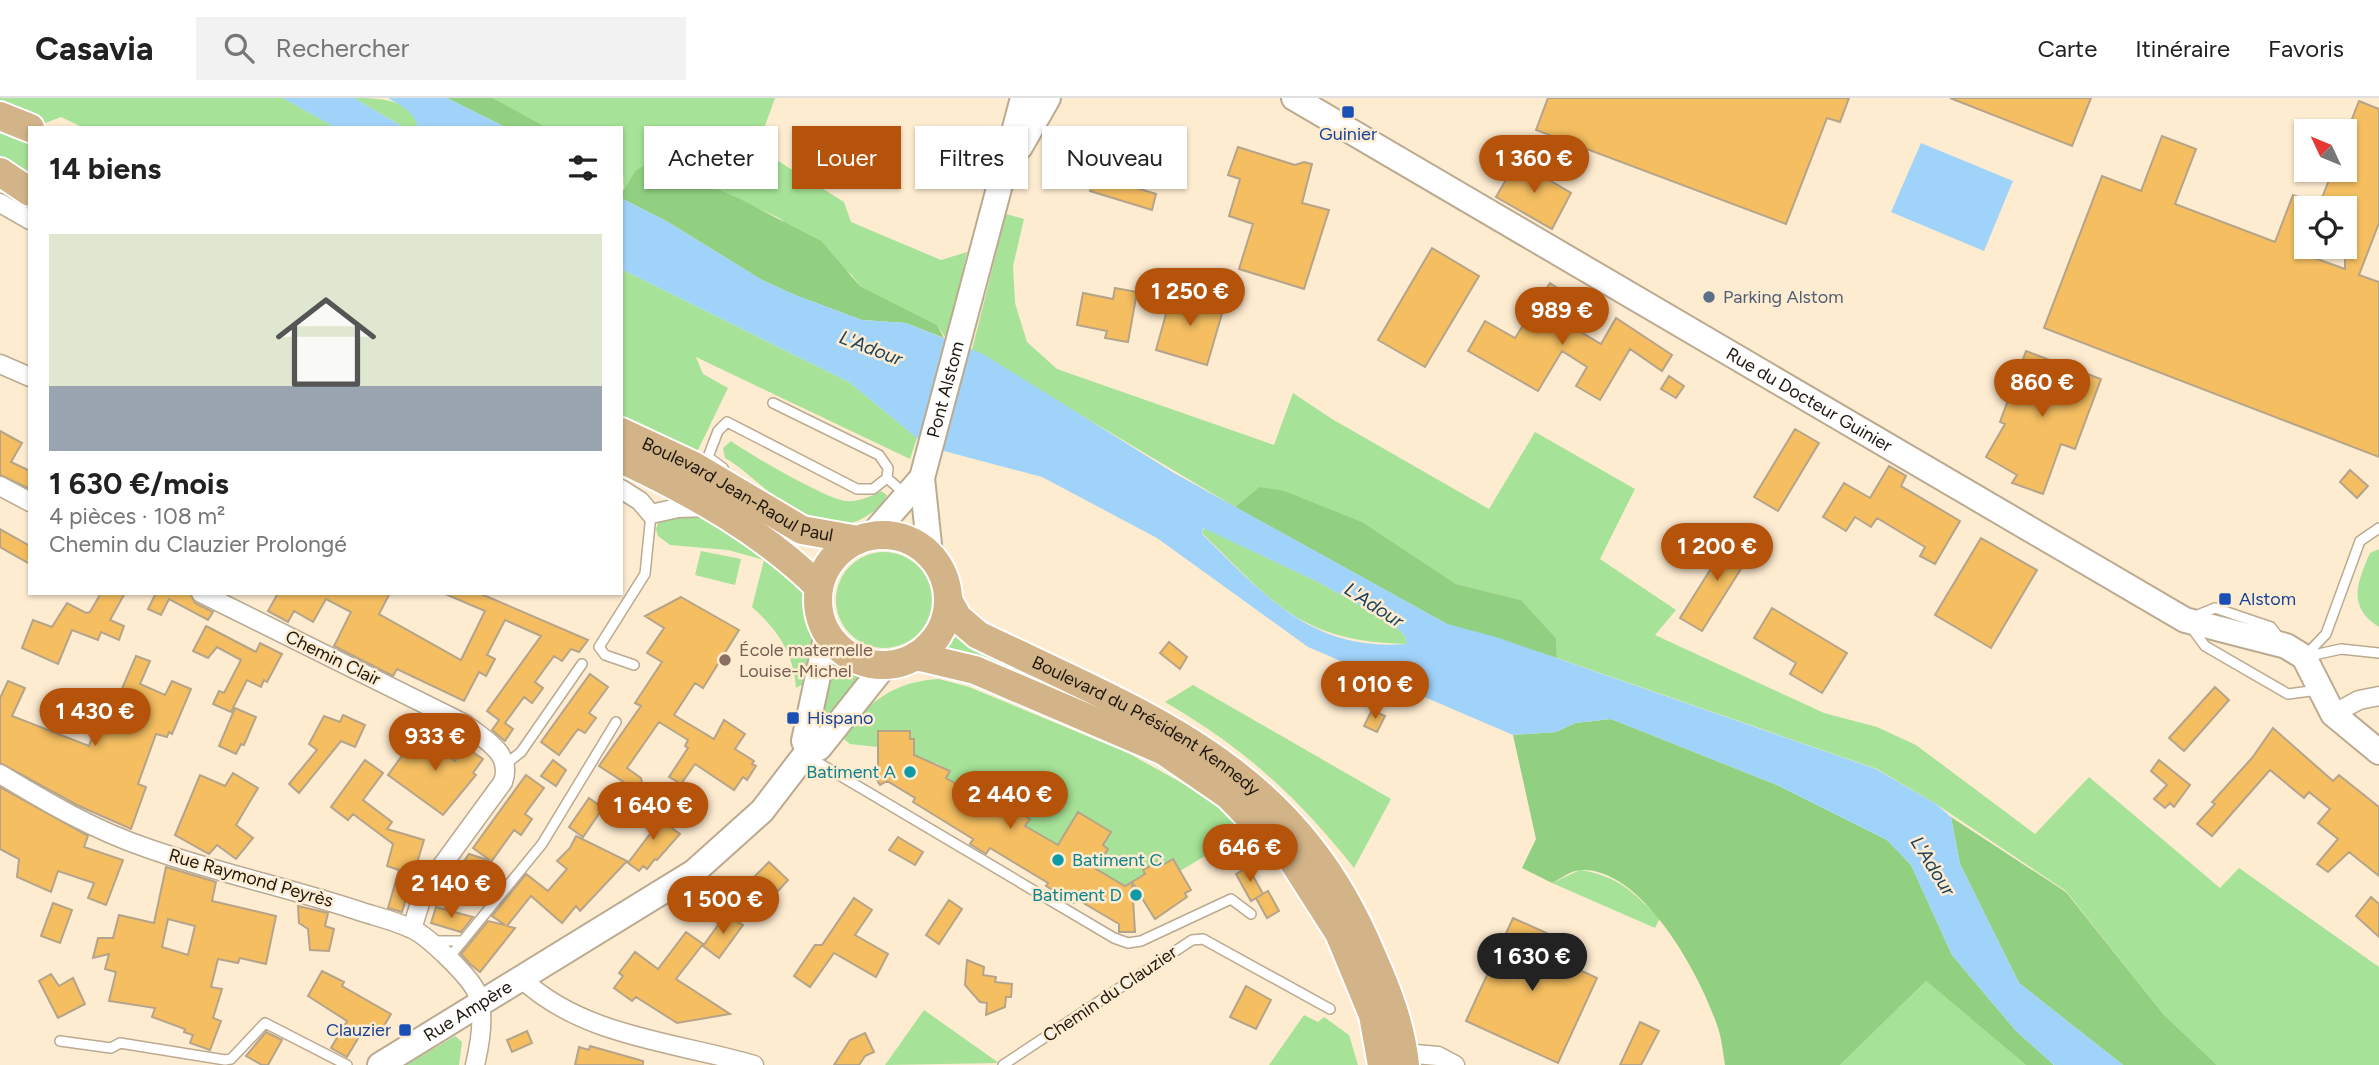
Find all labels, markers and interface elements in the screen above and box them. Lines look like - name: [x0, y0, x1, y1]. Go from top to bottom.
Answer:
- search box: [196, 17, 686, 80]
- text: Casavia: [35, 29, 154, 68]
- icon: search: [220, 29, 258, 67]
- text: Rechercher: [276, 32, 409, 64]
- text: Carte: [2037, 34, 2097, 63]
- text: Itinéraire: [2135, 34, 2230, 63]
- text: Favoris: [2268, 34, 2344, 63]
- marker: Guinier: [1340, 104, 1356, 120]
- north arrow: [2294, 119, 2357, 182]
- map controls: [2294, 119, 2357, 259]
- place label: Guinier: [1319, 123, 1377, 145]
- chip: Acheter: [644, 126, 778, 189]
- chip: Louer: [792, 126, 901, 189]
- chip: Filtres: [915, 126, 1028, 189]
- chip: Nouveau: [1042, 126, 1187, 189]
- pin: 1 360 €: [1469, 136, 1599, 195]
- text: 1 360 €: [1495, 144, 1573, 172]
- icon: filters: [564, 149, 602, 187]
- text: 14 biens: [49, 150, 161, 187]
- button: locate: [2294, 196, 2357, 259]
- pin: 1 250 €: [1125, 268, 1255, 328]
- text: 1 250 €: [1151, 277, 1229, 305]
- icon: home: [263, 279, 389, 405]
- place label: Parking Alstom: [1723, 286, 1844, 308]
- pin: 989 €: [1513, 288, 1611, 347]
- marker: Parking Alstom: [1701, 289, 1717, 305]
- text: 989 €: [1531, 296, 1593, 324]
- water label: L'Adour: [836, 325, 906, 371]
- street label: Pont Alstom: [922, 339, 969, 440]
- street label: Rue du Docteur Guinier: [1722, 343, 1896, 457]
- pin: 860 €: [1993, 360, 2091, 419]
- text: 860 €: [2010, 368, 2074, 396]
- street label: Boulevard Jean-Raoul Paul: [638, 432, 835, 546]
- text: 1 630 €/mois: [49, 465, 229, 502]
- text: 4 pièces · 108 m²: [49, 502, 225, 530]
- pin: 1 200 €: [1652, 524, 1782, 583]
- text: Chemin du Clauzier Prolongé: [49, 530, 347, 558]
- text: 1 200 €: [1677, 532, 1757, 560]
- water label: L'Adour: [1340, 577, 1408, 633]
- place label: Alstom: [2239, 588, 2296, 610]
- marker: Alstom: [2217, 591, 2233, 607]
- street label: Chemin Clair: [282, 625, 384, 691]
- place label: École maternelle Louise-Michel: [739, 639, 873, 682]
- street label: Boulevard du Président Kennedy: [1028, 651, 1265, 801]
- marker: École maternelle Louise-Michel: [717, 652, 733, 668]
- pin: 1 010 €: [1310, 662, 1440, 721]
- text: 1 010 €: [1337, 670, 1413, 698]
- pin: 1 430 €: [30, 688, 160, 748]
- text: 1 430 €: [56, 697, 134, 725]
- place label: Hispano: [807, 707, 873, 729]
- marker: Hispano: [785, 710, 801, 726]
- pin: 933 €: [386, 714, 484, 773]
- text: 933 €: [405, 722, 465, 750]
- place label: Batiment A: [806, 761, 896, 783]
- marker: Batiment A: [902, 764, 918, 780]
- pin: 2 440 €: [945, 772, 1075, 831]
- text: 2 440 €: [968, 780, 1052, 808]
- pin: 1 640 €: [588, 782, 718, 842]
- text: 1 640 €: [613, 791, 693, 819]
- pin: 646 €: [1201, 824, 1299, 884]
- water label: L'Adour: [1906, 832, 1960, 900]
- text: 646 €: [1219, 833, 1281, 861]
- street label: Rue Raymond Peyrès: [166, 844, 336, 912]
- place label: Batiment C: [1072, 849, 1163, 871]
- marker: Batiment C: [1050, 852, 1066, 868]
- pin: 2 140 €: [386, 860, 516, 920]
- text: 2 140 €: [411, 869, 491, 897]
- pin: 1 500 €: [658, 876, 788, 936]
- place label: Batiment D: [1032, 884, 1122, 906]
- text: 1 500 €: [683, 885, 763, 913]
- marker: Batiment D: [1128, 887, 1144, 903]
- pin: 1 630 €: [1467, 934, 1597, 993]
- street label: Chemin du Clauzier: [1039, 941, 1181, 1047]
- text: 1 630 €: [1493, 942, 1571, 970]
- street label: Rue Ampère: [420, 976, 516, 1046]
- place label: Clauzier: [326, 1019, 391, 1041]
- marker: Clauzier: [397, 1022, 413, 1038]

